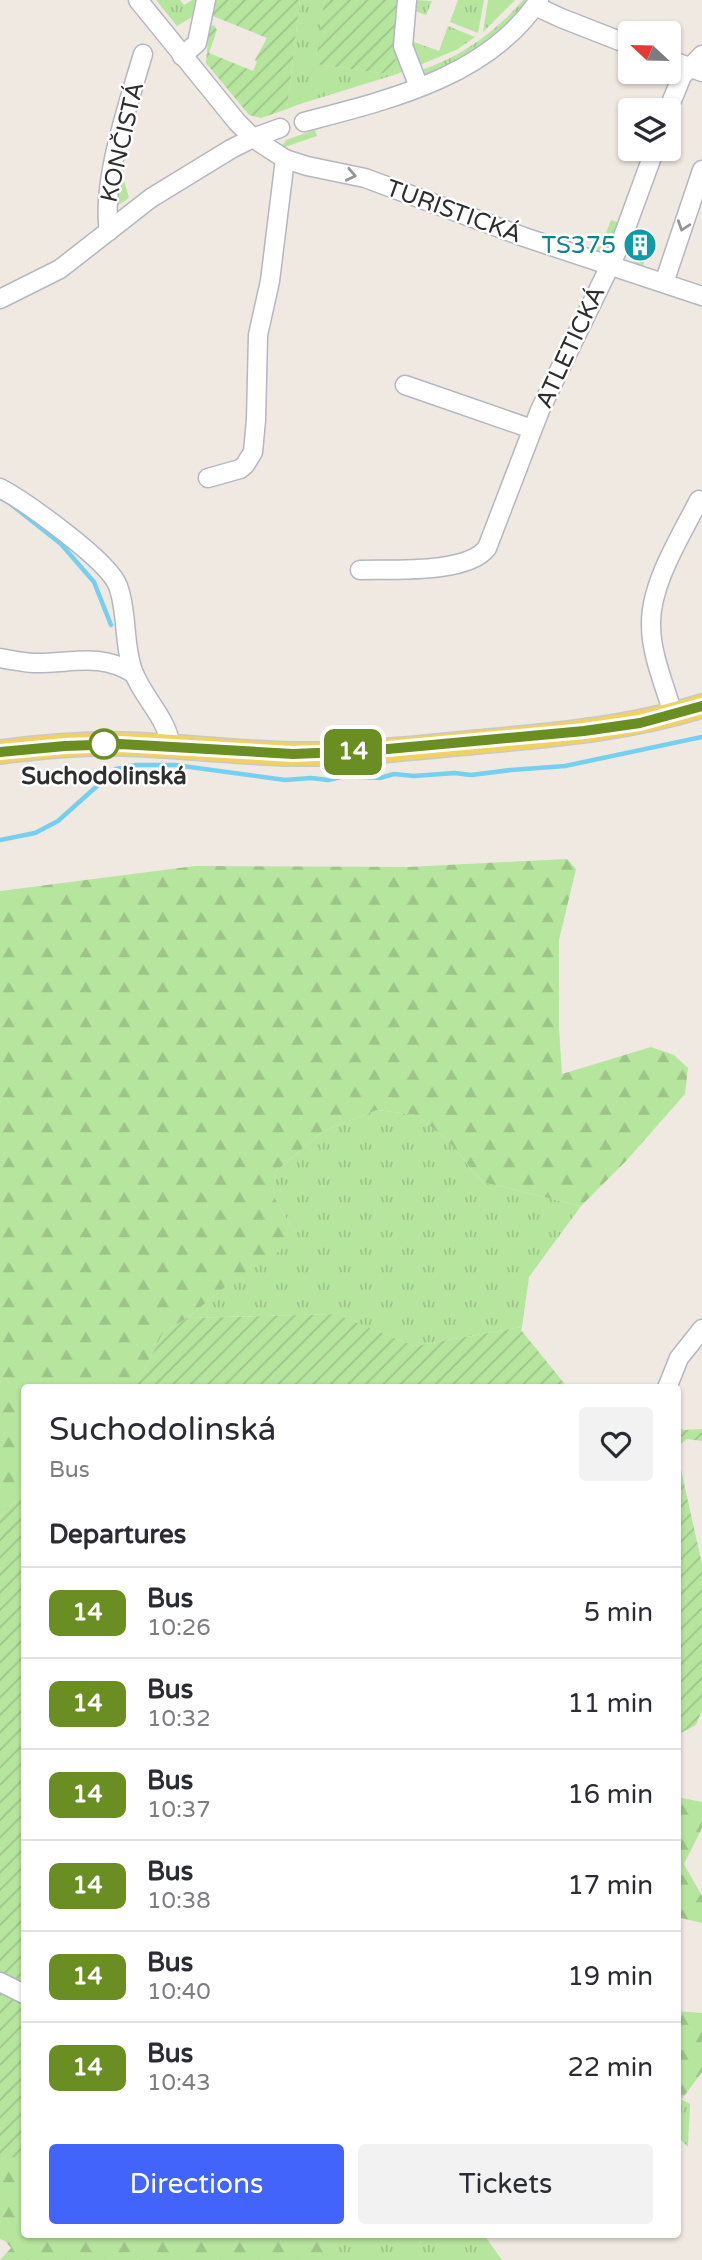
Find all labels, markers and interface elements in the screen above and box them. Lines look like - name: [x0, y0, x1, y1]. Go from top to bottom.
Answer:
- north arrow: [618, 21, 681, 84]
- map controls: [618, 21, 681, 161]
- street label: KONČISTÁ: [94, 79, 150, 205]
- button: layers: [618, 98, 681, 161]
- one-way arrow: [345, 167, 357, 182]
- street label: TURISTICKÁ: [382, 173, 526, 249]
- one-way arrow: [677, 220, 691, 232]
- building icon: TS375: [621, 226, 659, 264]
- place label: TS375: [541, 231, 616, 260]
- street label: ATLETICKÁ: [529, 281, 611, 413]
- marker: Suchodolinská: [89, 729, 119, 759]
- line badge: 14: [322, 729, 384, 775]
- text: 14: [338, 737, 368, 766]
- place label: Suchodolinská: [21, 762, 187, 791]
- button: heart: [579, 1407, 653, 1481]
- text: Suchodolinská: [49, 1410, 276, 1449]
- text: Bus: [49, 1456, 90, 1484]
- text: Departures: [49, 1519, 186, 1550]
- text: Bus: [147, 1583, 193, 1614]
- text: 5 min: [584, 1597, 653, 1628]
- text: 14: [72, 1598, 103, 1627]
- text: 10:26: [147, 1614, 211, 1642]
- text: Bus: [147, 1674, 193, 1705]
- text: 11 min: [567, 1688, 653, 1719]
- text: 14: [72, 1689, 103, 1718]
- text: 10:32: [147, 1705, 211, 1733]
- text: Bus: [147, 1765, 193, 1796]
- text: 16 min: [567, 1779, 653, 1810]
- text: 14: [72, 1780, 103, 1809]
- text: 10:37: [147, 1796, 211, 1824]
- text: Bus: [147, 1856, 193, 1887]
- text: 17 min: [567, 1870, 653, 1901]
- text: 14: [72, 1871, 103, 1900]
- text: 10:38: [147, 1887, 211, 1915]
- text: Bus: [147, 1947, 193, 1978]
- text: 19 min: [567, 1961, 653, 1992]
- text: 14: [72, 1962, 103, 1991]
- text: 10:40: [147, 1978, 211, 2006]
- text: Bus: [147, 2038, 193, 2069]
- text: 22 min: [567, 2052, 653, 2083]
- text: 14: [72, 2053, 103, 2082]
- text: 10:43: [147, 2069, 211, 2097]
- button: Directions: [49, 2144, 344, 2224]
- button: Tickets: [358, 2144, 653, 2224]

